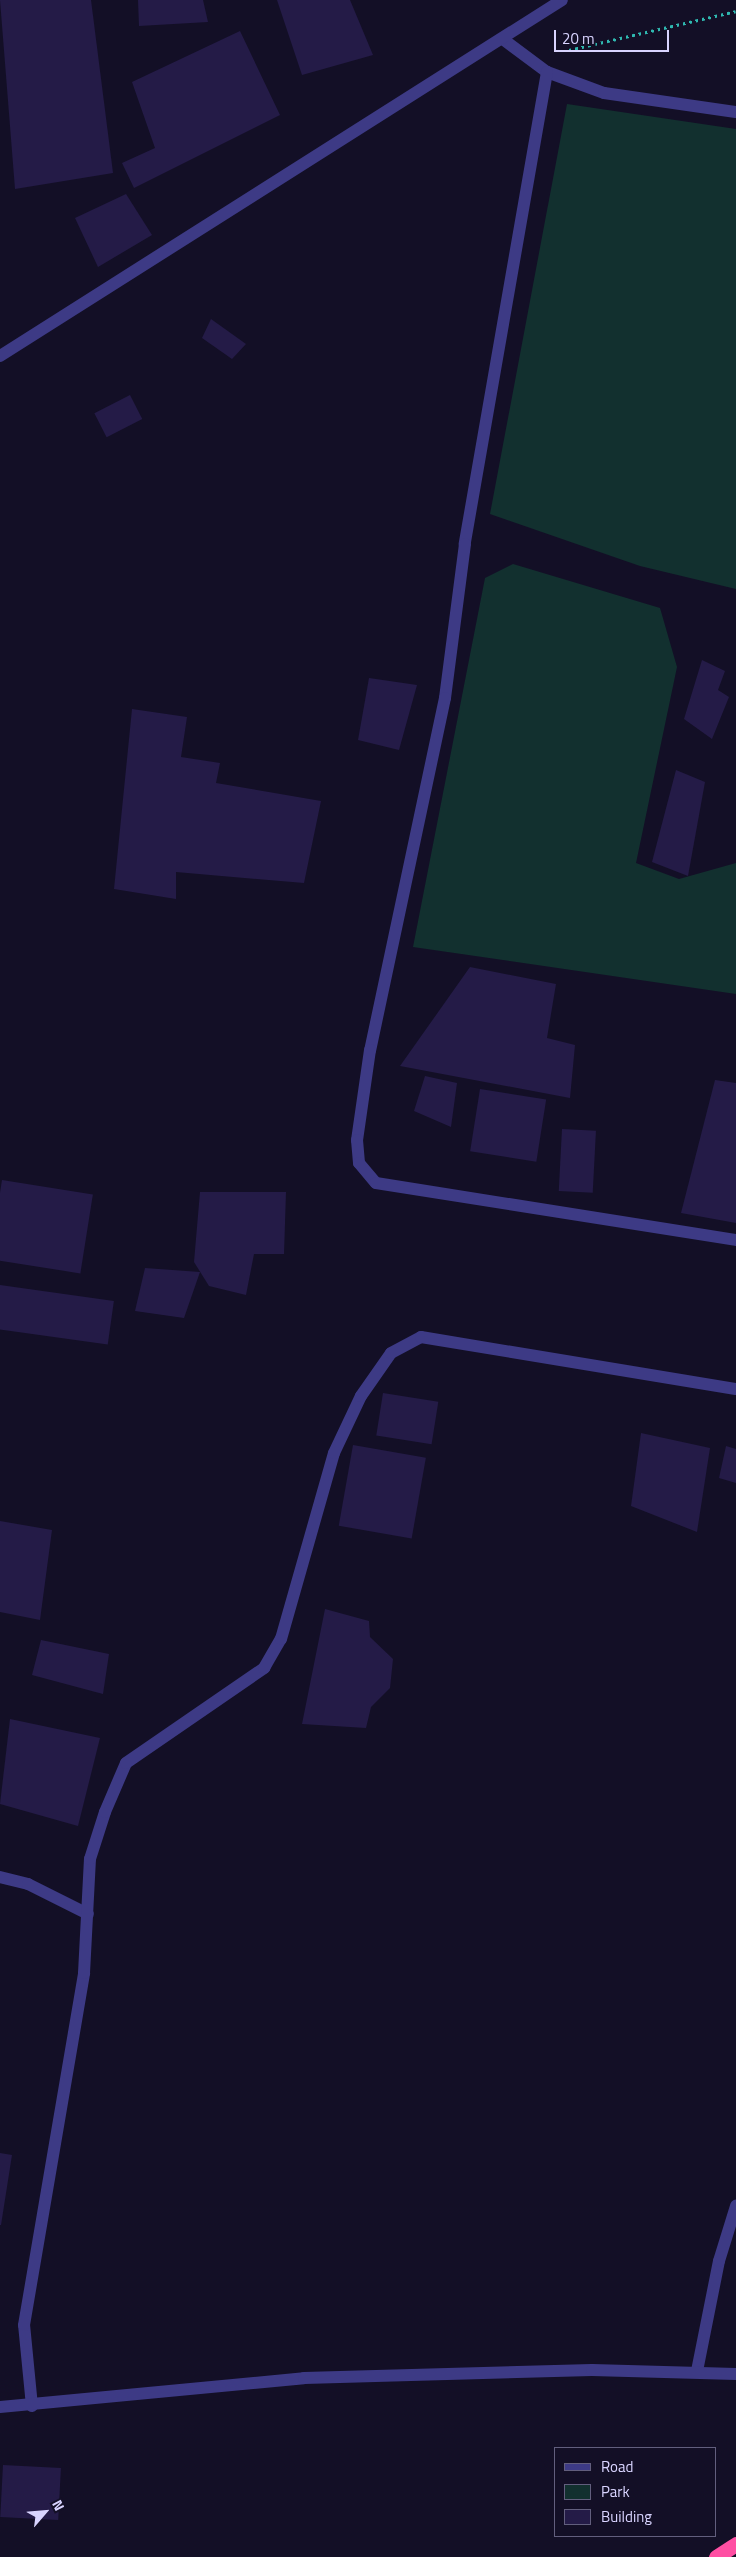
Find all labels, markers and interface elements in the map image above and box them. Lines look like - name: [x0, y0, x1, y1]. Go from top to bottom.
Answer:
- scale bar: [556, 20, 671, 52]
- text: 20 m: [562, 27, 595, 50]
- legend: [554, 2447, 716, 2537]
- text: Road: [601, 2455, 633, 2478]
- text: Park: [601, 2480, 630, 2503]
- north arrow: [20, 2487, 70, 2537]
- text: N: [47, 2496, 70, 2514]
- text: Building: [601, 2505, 652, 2528]

